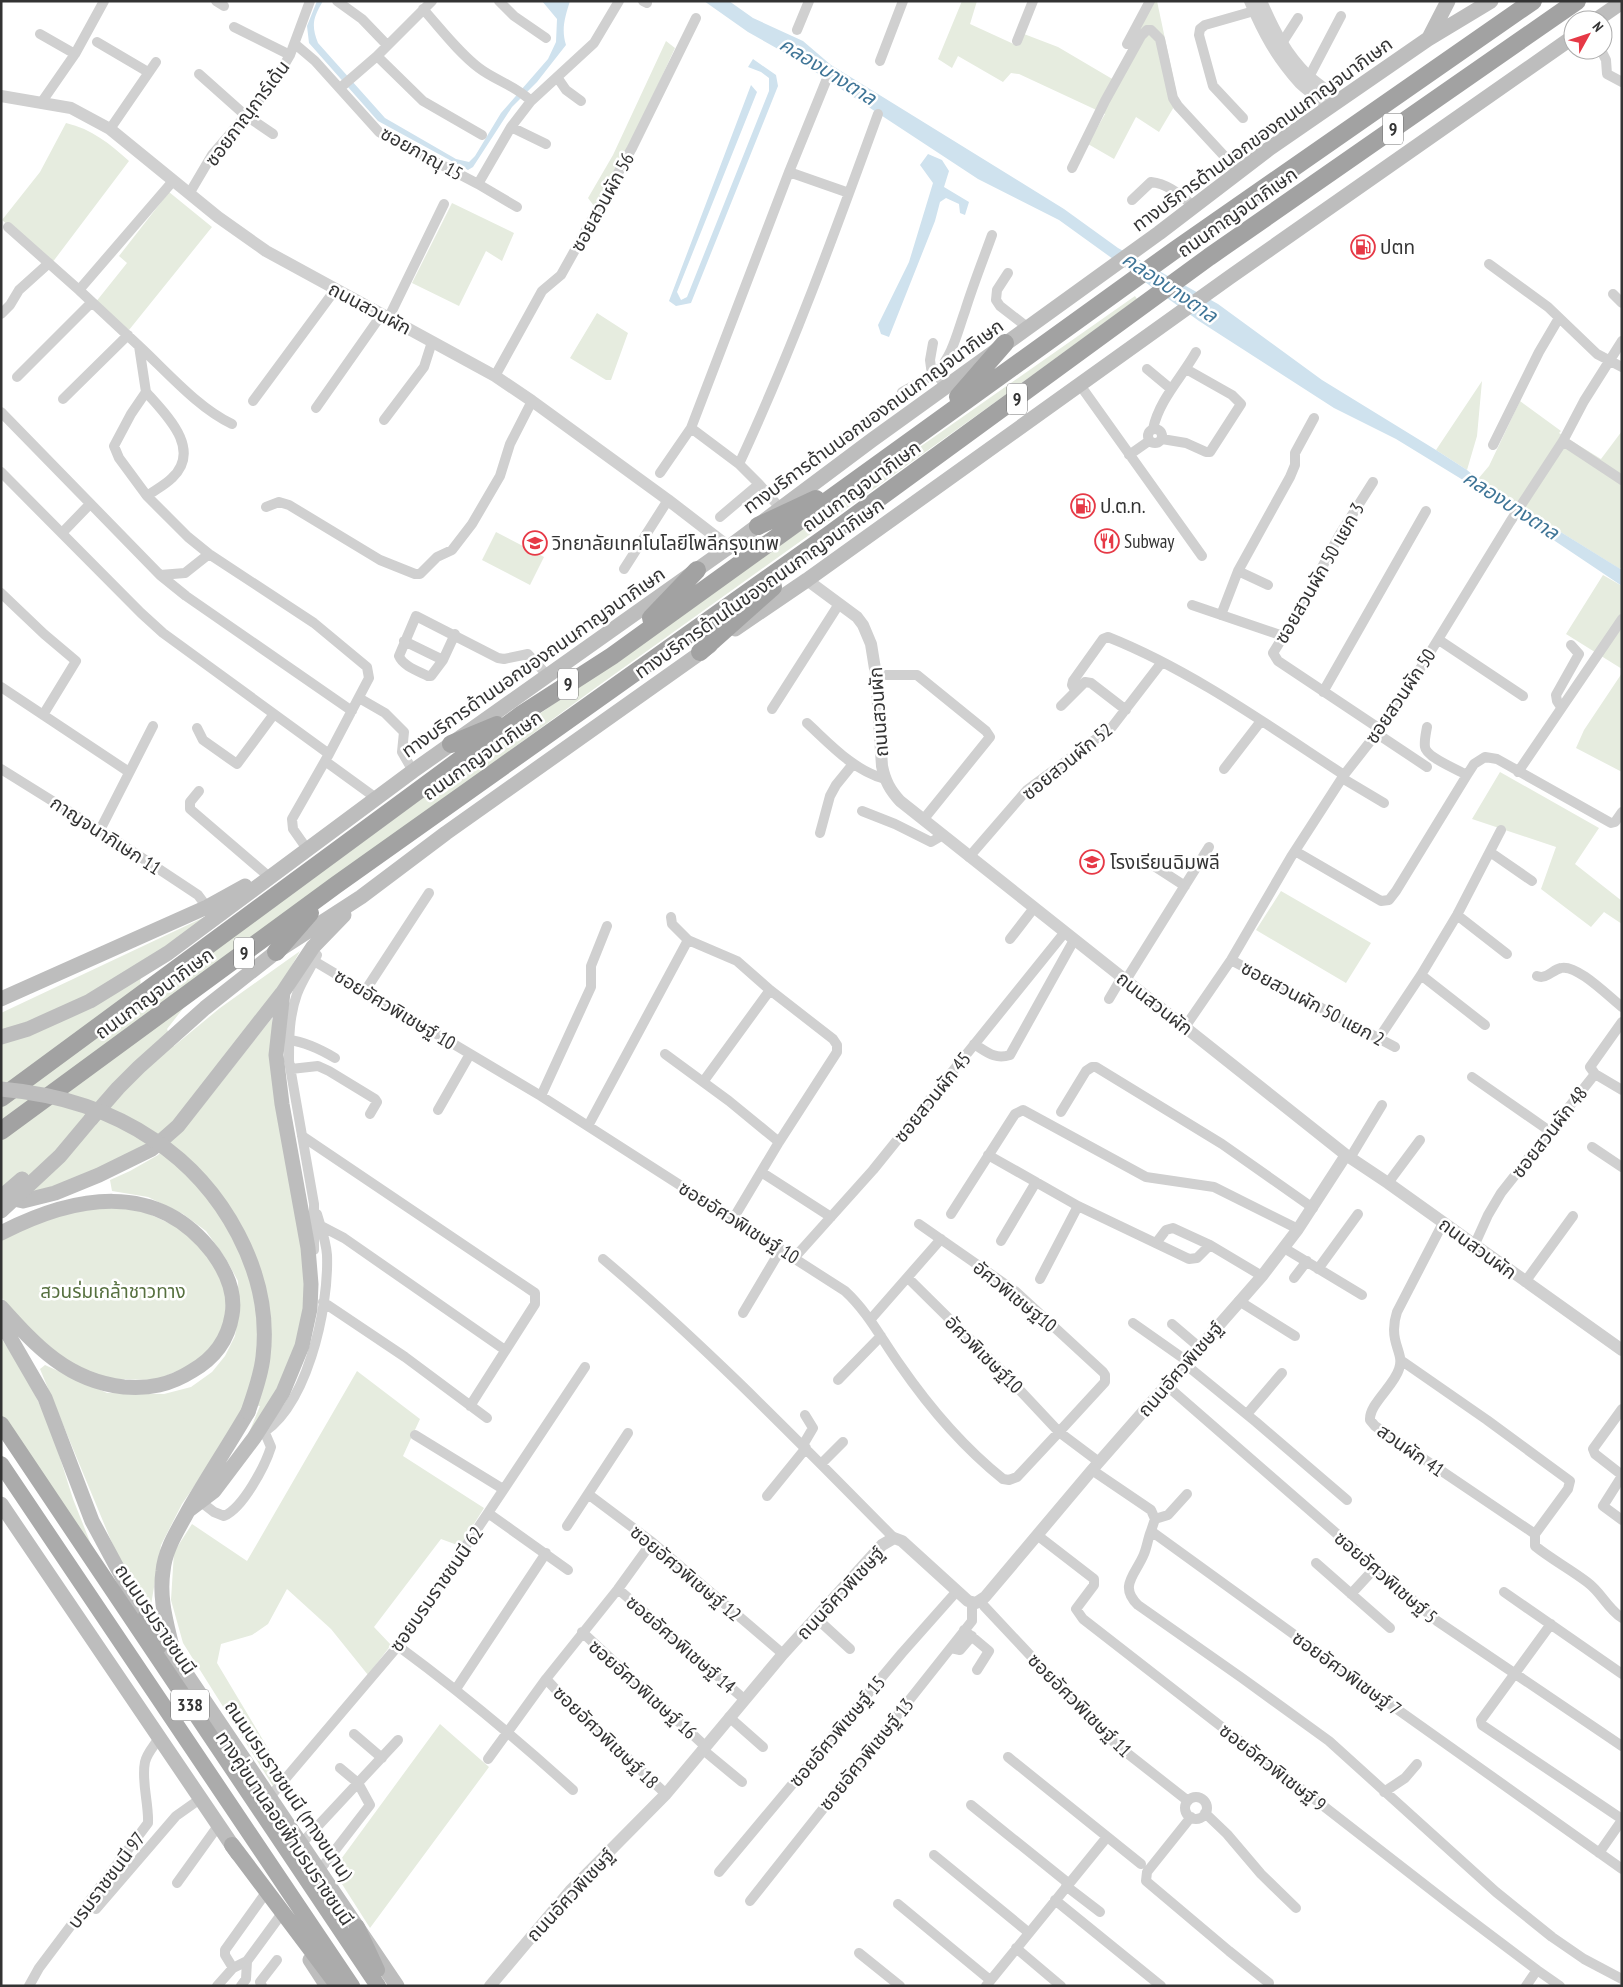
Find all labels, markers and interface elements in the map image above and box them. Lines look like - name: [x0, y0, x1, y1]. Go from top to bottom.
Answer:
- north arrow: [1563, 10, 1613, 60]
- text: N: [1589, 18, 1607, 35]
- water label: คลองบางตาล: [775, 31, 882, 111]
- street label: ทางบริการด้านนอกของถนนกาญจนาภิเษก: [1127, 32, 1397, 236]
- street label: ซอยภาณุการ์เด้น: [199, 55, 295, 171]
- road number: 9: [1383, 114, 1403, 144]
- street label: ซอยภาณุ 15: [377, 121, 467, 185]
- street label: ซอยสวนผัก 56: [565, 148, 639, 256]
- street label: ถนนกาญจนาภิเษก: [1173, 162, 1301, 262]
- fuel station icon: ปตท: [1350, 234, 1376, 260]
- place label: ปตท: [1380, 235, 1415, 259]
- water label: คลองบางตาล: [1117, 246, 1223, 329]
- street label: ถนนสวนผัก: [324, 276, 416, 340]
- street label: ทางบริการด้านนอกของถนนกาญจนาภิเษก: [738, 314, 1008, 518]
- road number: 9: [1007, 384, 1027, 414]
- street label: ถนนกาญจนาภิเษก: [797, 435, 925, 537]
- water label: คลองบางตาล: [1458, 464, 1564, 546]
- street label: ทางบริการด้านในของถนนกาญจนาภิเษก: [630, 492, 888, 684]
- fuel station icon: ป.ต.ท.: [1070, 493, 1096, 519]
- place label: ป.ต.ท.: [1100, 494, 1145, 518]
- street label: ซอยสวนผัก 50 แยก 3: [1269, 498, 1369, 648]
- restaurant icon: Subway: [1094, 528, 1120, 554]
- place label: Subway: [1124, 529, 1175, 553]
- school or university icon: วิทยาลัยเทคโนโลยีโพลีกรุงเทพ: [522, 530, 548, 556]
- place label: วิทยาลัยเทคโนโลยีโพลีกรุงเทพ: [552, 531, 779, 555]
- street label: ทางบริการด้านนอกของถนนกาญจนาภิเษก: [397, 562, 669, 762]
- street label: ซอยสวนผัก 50: [1359, 644, 1441, 748]
- street label: ถนนสวนผัก: [863, 666, 893, 758]
- road number: 9: [558, 669, 578, 700]
- street label: ถนนกาญจนาภิเษก: [418, 705, 546, 805]
- street label: ซอยสวนผัก 52: [1017, 717, 1117, 805]
- street label: กาญจนาภิเษก 11: [46, 790, 166, 880]
- school or university icon: โรงเรียนฉิมพลี: [1079, 849, 1105, 875]
- place label: โรงเรียนฉิมพลี: [1110, 850, 1220, 874]
- road number: 9: [234, 938, 254, 968]
- street label: ถนนกาญจนาภิเษก: [90, 942, 218, 1044]
- street label: ซอยสวนผัก 50 แยก 2: [1237, 955, 1389, 1051]
- street label: ซอยอัศวพิเชษฐ์ 10: [330, 963, 460, 1055]
- street label: ถนนสวนผัก: [1112, 966, 1198, 1040]
- street label: ซอยสวนผัก 45: [888, 1047, 976, 1147]
- street label: ซอยสวนผัก 48: [1506, 1081, 1592, 1183]
- street label: ซอยอัศวพิเชษฐ์ 10: [674, 1175, 804, 1269]
- street label: ถนนสวนผัก: [1434, 1212, 1522, 1284]
- street label: อัศวพิเชษฐ10: [968, 1255, 1062, 1337]
- park label: สวนร่มเกล้าชาวทาง: [40, 1279, 186, 1303]
- street label: อัศวพิเชษฐ์10: [940, 1310, 1028, 1398]
- street label: ถนนอัศวพิเชษฐ์: [1132, 1316, 1228, 1422]
- street label: สวนผัก 41: [1373, 1418, 1449, 1482]
- street label: ซอยอัศวพิเชษฐ์ 12: [626, 1520, 746, 1626]
- street label: ซอยบรมราชชนนี 62: [384, 1522, 488, 1656]
- street label: ซอยอัศวพิเชษฐ์ 5: [1329, 1526, 1443, 1628]
- street label: ถนนอัศวพิเชษฐ์: [791, 1541, 889, 1645]
- street label: ถนนบรมราชชนนี: [110, 1559, 202, 1679]
- street label: ซอยอัศวพิเชษฐ์ 14: [621, 1590, 741, 1699]
- street label: ซอยอัศวพิเชษฐ์ 7: [1288, 1625, 1406, 1721]
- street label: ซอยอัศวพิเชษฐ์ 16: [584, 1634, 702, 1744]
- street label: ซอยอัศวพิเชษฐ์ 11: [1023, 1648, 1137, 1762]
- street label: ซอยอัศวพิเชษฐ์ 15: [784, 1671, 890, 1791]
- street label: ซอยอัศวพิเชษฐ์ 18: [548, 1681, 664, 1793]
- road number: 338: [171, 1690, 209, 1720]
- street label: ซอยอัศวพิเชษฐ์ 13: [813, 1693, 919, 1815]
- street label: ถนนบรมราชชนนี (ทางขนาน): [220, 1695, 359, 1885]
- street label: ซอยอัศวพิเชษฐ์ 9: [1215, 1718, 1331, 1816]
- street label: ทางคู่ขนานลอยฟ้าบรมราชชนนี: [210, 1726, 359, 1931]
- street label: บรมราชชนนี 97: [62, 1827, 150, 1933]
- street label: ถนนอัศวพิเชษฐ์: [521, 1843, 619, 1947]

